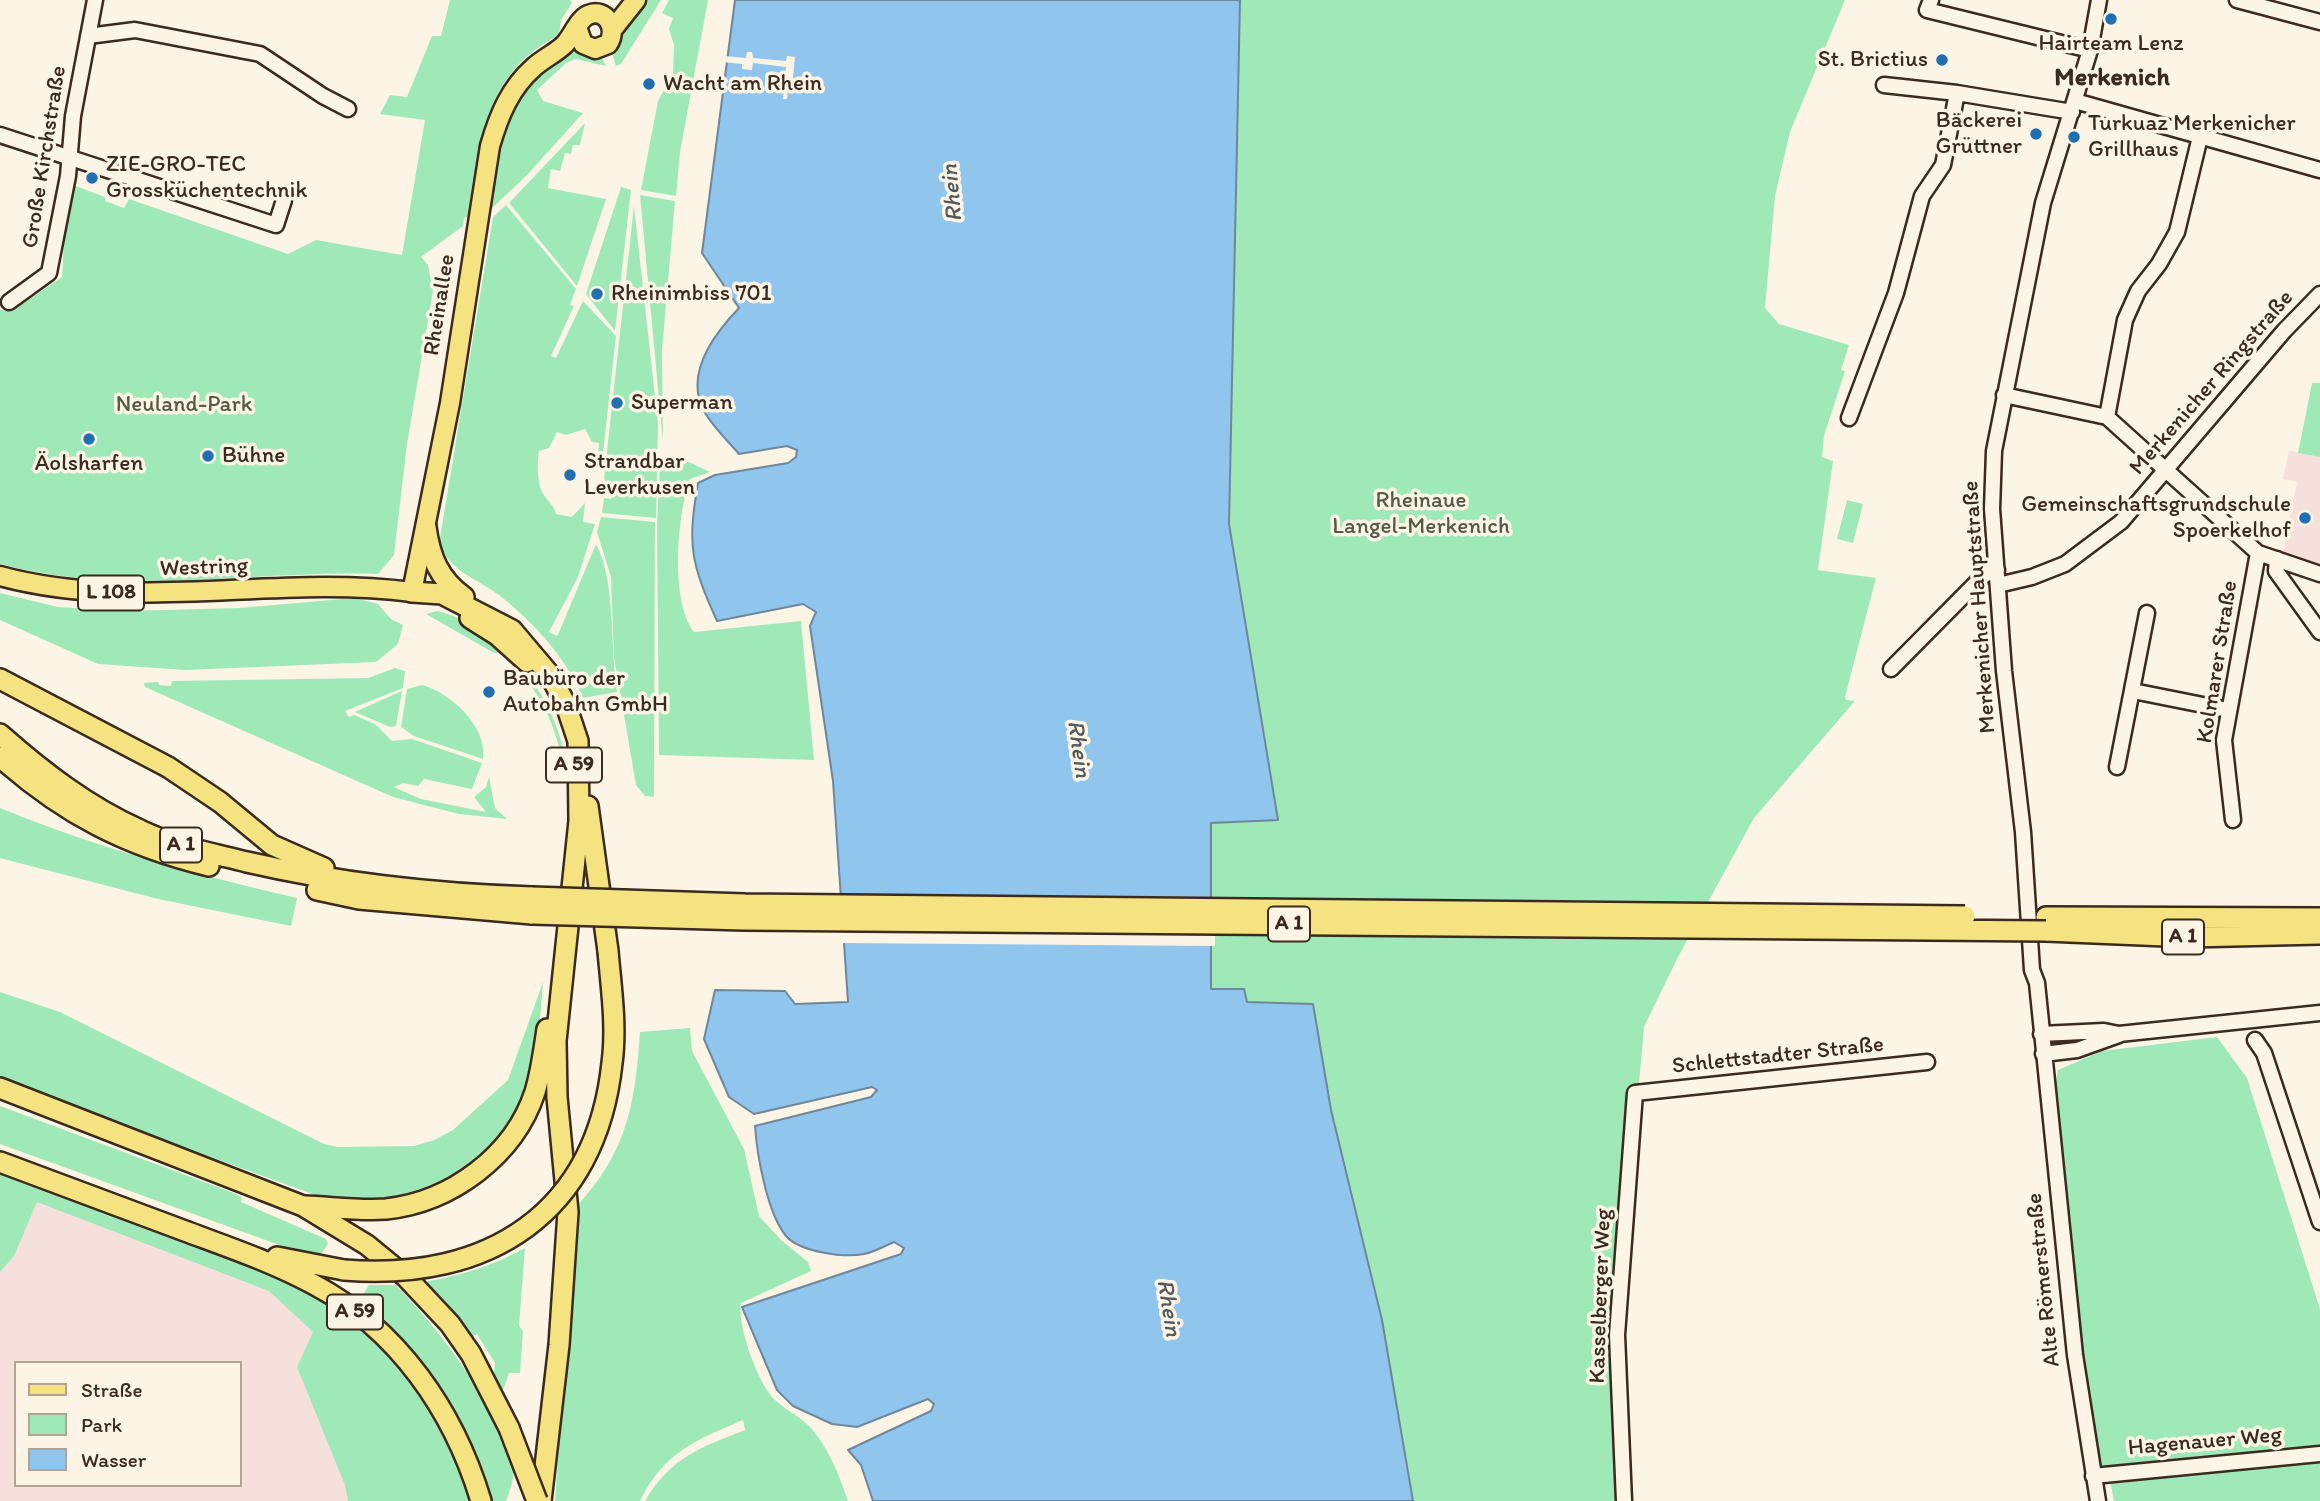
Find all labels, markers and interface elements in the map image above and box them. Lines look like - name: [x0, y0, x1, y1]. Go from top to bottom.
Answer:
- marker: Hairteam Lenz: [2103, 11, 2119, 27]
- place label: Hairteam Lenz: [2038, 30, 2184, 58]
- place label: St. Brictius: [1818, 46, 1928, 74]
- marker: St. Brictius: [1934, 52, 1950, 68]
- district label: Merkenich: [2054, 62, 2170, 94]
- street label: Große Kirchstraße: [17, 64, 73, 250]
- place label: Wacht am Rhein: [663, 70, 822, 98]
- marker: Wacht am Rhein: [641, 76, 657, 92]
- place label: Bäckerei Grüttner: [1936, 107, 2022, 161]
- place label: Turkuaz Merkenicher Grillhaus: [2088, 110, 2296, 164]
- marker: Bäckerei Grüttner: [2028, 126, 2044, 142]
- marker: Turkuaz Merkenicher Grillhaus: [2066, 129, 2082, 145]
- place label: ZIE-GRO-TEC Grossküchentechnik: [106, 151, 307, 205]
- water label: Rhein: [936, 163, 970, 223]
- marker: ZIE-GRO-TEC Grossküchentechnik: [84, 170, 100, 186]
- street label: Rheinallee: [418, 252, 462, 358]
- place label: Rheinimbiss 701: [611, 280, 771, 308]
- street label: Merkenicher Ringstraße: [2124, 285, 2300, 481]
- marker: Rheinimbiss 701: [589, 286, 605, 302]
- place label: Superman: [631, 389, 733, 417]
- park label: Neuland-Park: [116, 391, 252, 419]
- marker: Superman: [609, 395, 625, 411]
- marker: Äolsharfen: [81, 431, 97, 447]
- place label: Bühne: [222, 442, 285, 470]
- marker: Bühne: [200, 448, 216, 464]
- place label: Strandbar Leverkusen: [584, 448, 695, 502]
- place label: Äolsharfen: [35, 450, 143, 478]
- marker: Strandbar Leverkusen: [562, 467, 578, 483]
- street label: Merkenicher Hauptstraße: [1957, 480, 2003, 734]
- park label: Rheinaue Langel-Merkenich: [1332, 487, 1510, 541]
- place label: Gemeinschaftsgrundschule Spoerkelhof: [2021, 491, 2291, 545]
- marker: Gemeinschaftsgrundschule Spoerkelhof: [2297, 510, 2313, 526]
- street label: Westring: [159, 553, 249, 583]
- road number: L 108: [78, 576, 144, 610]
- street label: Kolmarer Straße: [2192, 579, 2244, 745]
- place label: Baubüro der Autobahn GmbH: [503, 665, 668, 719]
- marker: Baubüro der Autobahn GmbH: [481, 684, 497, 700]
- water label: Rhein: [1060, 718, 1096, 780]
- road number: A 59: [546, 748, 602, 782]
- road number: A 1: [160, 828, 202, 862]
- road number: A 1: [1268, 906, 1310, 942]
- road number: A 1: [2162, 920, 2204, 954]
- street label: Schlettstadter Straße: [1671, 1031, 1885, 1081]
- street label: Alte Römerstraße: [2021, 1192, 2067, 1368]
- street label: Kasselberger Weg: [1584, 1208, 1618, 1384]
- water label: Rhein: [1149, 1277, 1187, 1339]
- road number: A 59: [327, 1294, 383, 1330]
- legend: [14, 1361, 242, 1487]
- text: Straße: [81, 1377, 142, 1402]
- text: Park: [81, 1412, 122, 1437]
- street label: Hagenauer Weg: [2127, 1422, 2283, 1462]
- text: Wasser: [81, 1447, 146, 1472]

